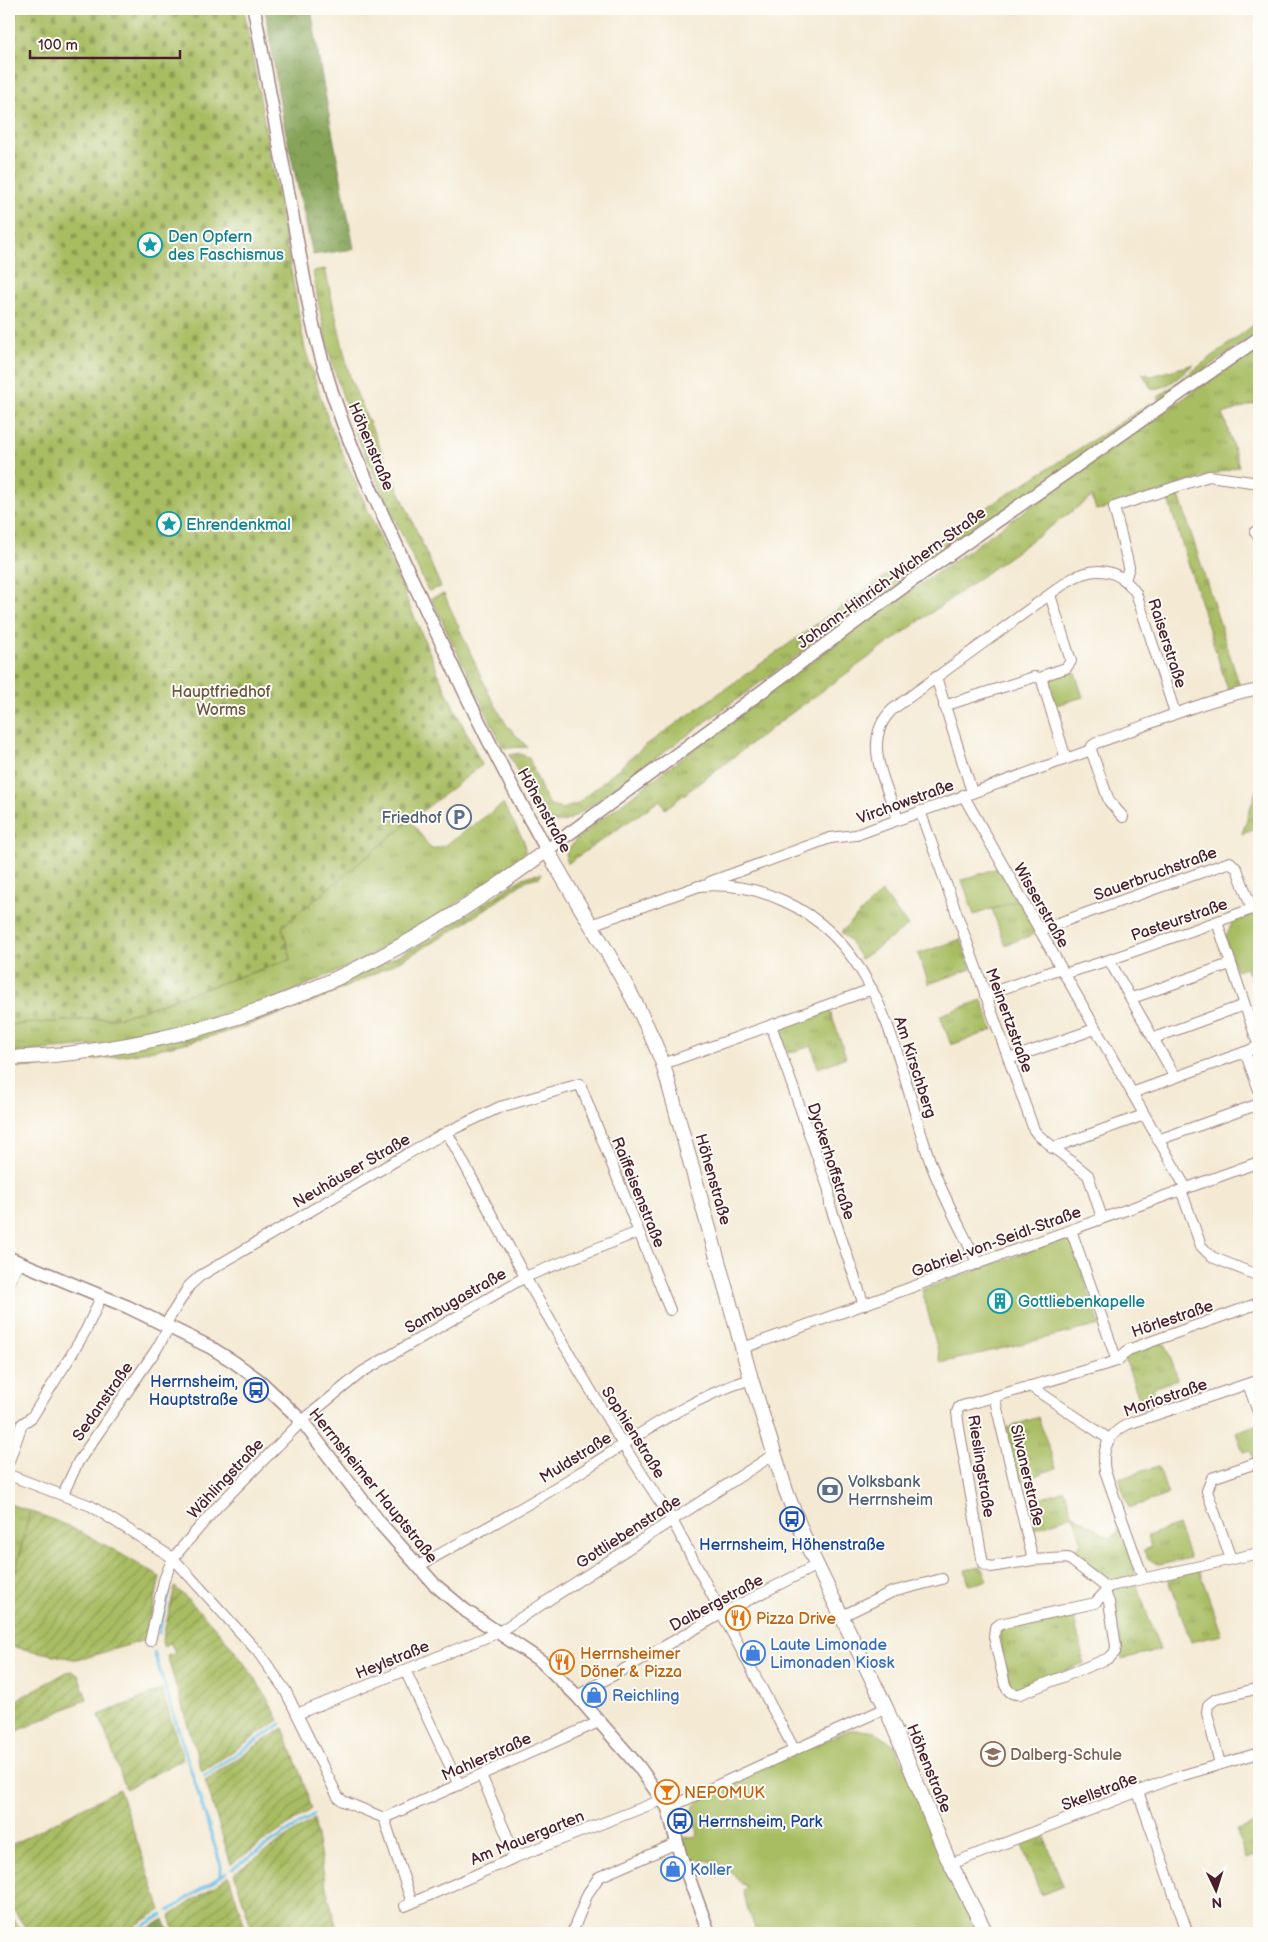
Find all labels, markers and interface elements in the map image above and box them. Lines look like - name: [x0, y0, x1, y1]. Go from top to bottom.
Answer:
- scale bar: [30, 28, 180, 60]
- text: 100 m: [38, 36, 78, 55]
- place label: Den Opfern des Faschismus: [168, 228, 284, 265]
- place icon: Den Opfern des Faschismus: [137, 232, 163, 258]
- street label: Höhenstraße: [344, 400, 398, 494]
- street label: Johann-Hinrich-Wichern-Straße: [794, 503, 990, 653]
- place icon: Ehrendenkmal: [156, 511, 182, 537]
- place label: Ehrendenkmal: [186, 516, 291, 535]
- street label: Raiserstraße: [1143, 596, 1190, 691]
- park label: Hauptfriedhof Worms: [171, 683, 271, 720]
- street label: Höhenstraße: [513, 765, 575, 857]
- street label: Virchowstraße: [854, 776, 957, 829]
- parking icon: Friedhof: [446, 804, 472, 830]
- place label: Friedhof: [381, 809, 442, 828]
- street label: Sauerbruchstraße: [1091, 843, 1220, 906]
- street label: Wisserstraße: [1009, 860, 1073, 952]
- street label: Pasteurstraße: [1129, 895, 1231, 946]
- street label: Meinertzstraße: [981, 966, 1036, 1076]
- street label: Am Kirschberg: [889, 1014, 940, 1121]
- street label: Dyckerhoffstraße: [803, 1101, 859, 1223]
- street label: Neuhäuser Straße: [290, 1130, 414, 1213]
- street label: Höhenstraße: [690, 1132, 735, 1228]
- street label: Raiffeisenstraße: [607, 1134, 669, 1251]
- street label: Gabriel-von-Seidl-Straße: [909, 1203, 1084, 1282]
- street label: Sambugastraße: [402, 1264, 510, 1338]
- building icon: Gottliebenkapelle: [987, 1288, 1013, 1314]
- place label: Gottliebenkapelle: [1018, 1293, 1145, 1312]
- street label: Hörlestraße: [1129, 1296, 1216, 1342]
- street label: Sedanstraße: [69, 1358, 138, 1445]
- place label: Herrnsheim, Hauptstraße: [149, 1373, 239, 1410]
- street label: Moriostraße: [1121, 1375, 1210, 1422]
- bus stop icon: Herrnsheim, Hauptstraße: [243, 1377, 269, 1403]
- street label: Sophienstraße: [597, 1383, 669, 1483]
- street label: Herrnsheimer Hauptstraße: [304, 1405, 442, 1568]
- street label: Rieslingstraße: [963, 1413, 998, 1520]
- street label: Silvanerstraße: [1006, 1423, 1048, 1528]
- street label: Muldstraße: [536, 1428, 616, 1488]
- street label: Wählingstraße: [184, 1435, 268, 1523]
- place label: Volksbank Herrnsheim: [848, 1473, 933, 1510]
- bank icon: Volksbank Herrnsheim: [817, 1477, 843, 1503]
- street label: Gottliebenstraße: [573, 1491, 685, 1573]
- bus stop icon: Herrnsheim, Höhenstraße: [779, 1506, 805, 1532]
- place label: Herrnsheim, Höhenstraße: [699, 1536, 886, 1555]
- street label: Dalbergstraße: [667, 1571, 767, 1636]
- restaurant icon: Pizza Drive: [725, 1605, 751, 1631]
- place label: Pizza Drive: [756, 1610, 836, 1629]
- place label: Laute Limonade Limonaden Kiosk: [770, 1636, 894, 1673]
- street label: Heylstraße: [353, 1637, 433, 1684]
- shop icon: Laute Limonade Limonaden Kiosk: [740, 1640, 766, 1666]
- place label: Herrnsheimer Döner & Pizza: [580, 1645, 682, 1682]
- restaurant icon: Herrnsheimer Döner & Pizza: [549, 1649, 575, 1675]
- shop icon: Reichling: [581, 1682, 607, 1708]
- place label: Reichling: [612, 1687, 680, 1706]
- street label: Höhenstraße: [902, 1722, 955, 1816]
- street label: Mahlerstraße: [439, 1729, 535, 1786]
- school or university icon: Dalberg-Schule: [980, 1741, 1006, 1767]
- place label: Dalberg-Schule: [1010, 1746, 1122, 1765]
- street label: Skellstraße: [1059, 1769, 1141, 1816]
- bar icon: NEPOMUK: [654, 1779, 680, 1805]
- place label: NEPOMUK: [684, 1784, 765, 1803]
- street label: Am Mauergarten: [468, 1807, 587, 1870]
- bus stop icon: Herrnsheim, Park: [667, 1808, 693, 1834]
- place label: Herrnsheim, Park: [698, 1813, 822, 1832]
- shop icon: Koller: [660, 1856, 686, 1882]
- place label: Koller: [690, 1861, 732, 1880]
- north arrow: [1190, 1864, 1240, 1914]
- text: N: [1211, 1894, 1223, 1911]

